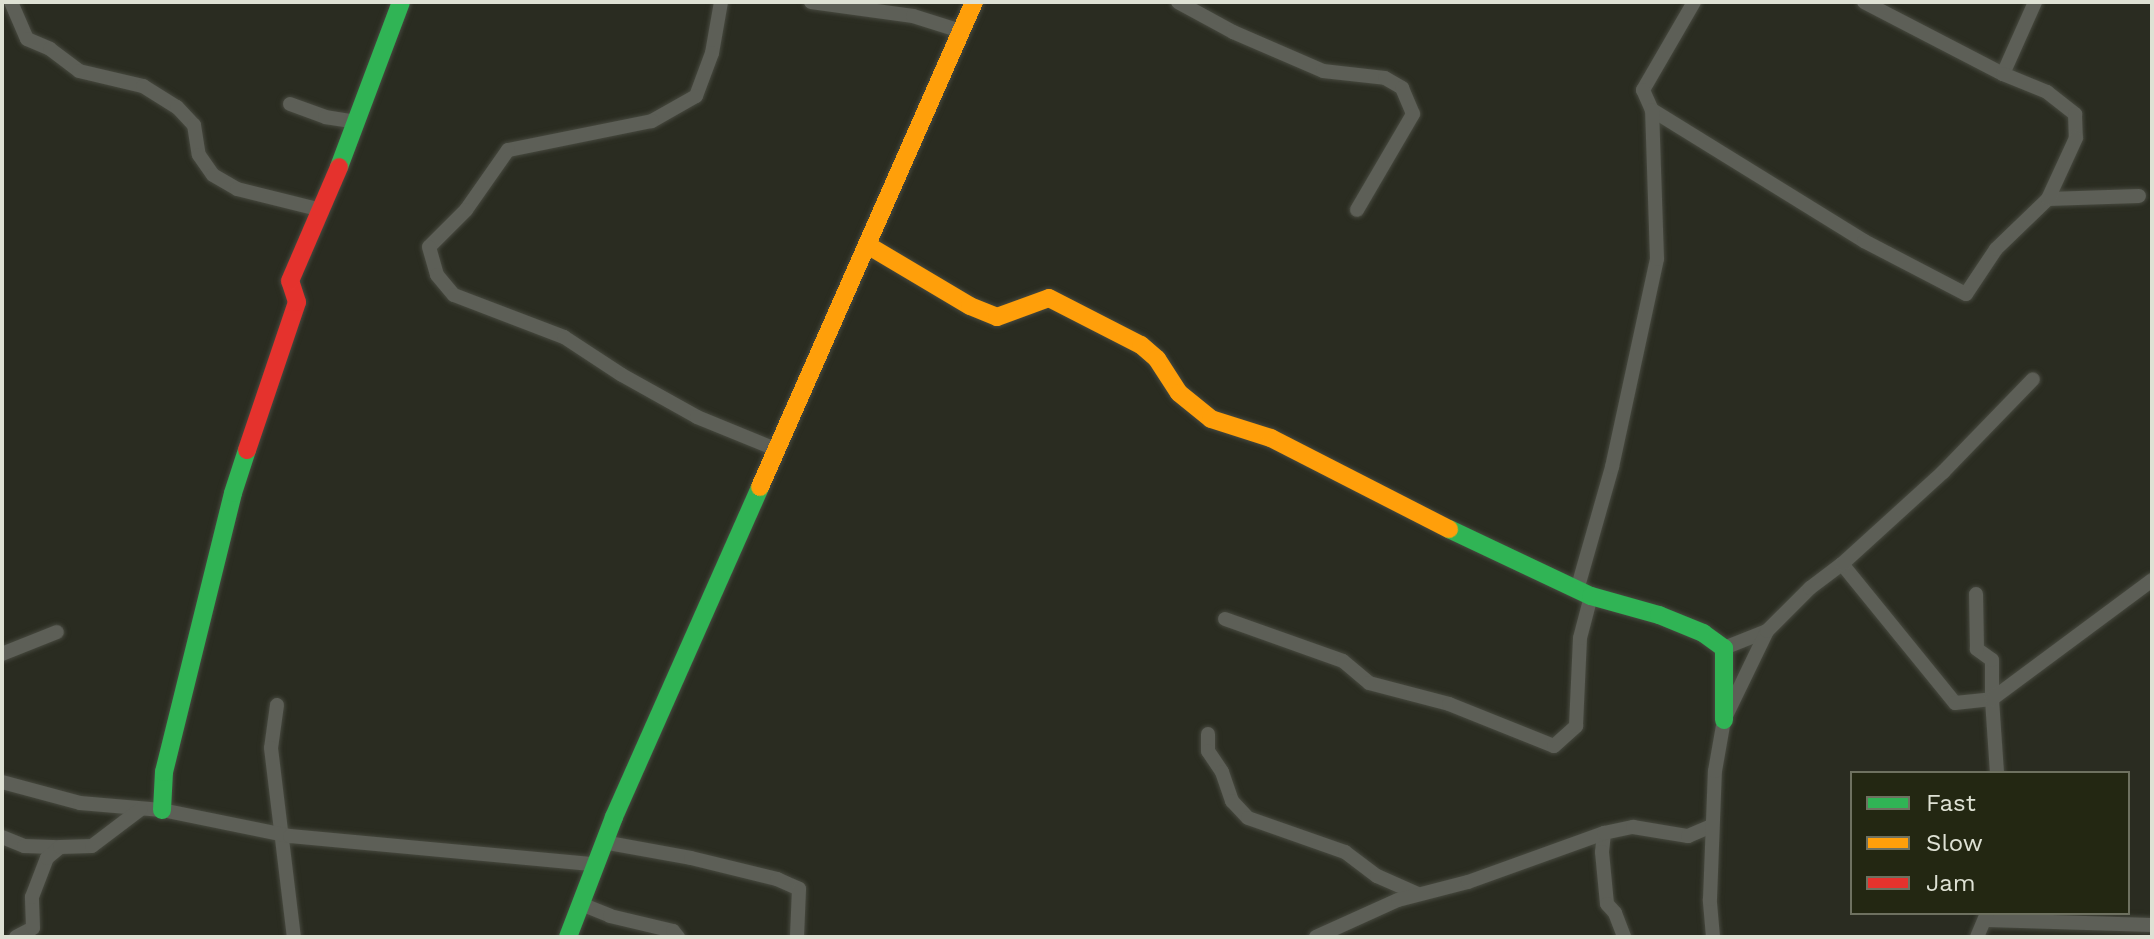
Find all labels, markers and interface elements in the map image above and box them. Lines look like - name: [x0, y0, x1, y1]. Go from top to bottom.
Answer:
- legend: [1850, 771, 2130, 915]
- text: Fast: [1926, 789, 1976, 817]
- text: Slow: [1926, 829, 1983, 857]
- text: Jam: [1926, 869, 1976, 897]

